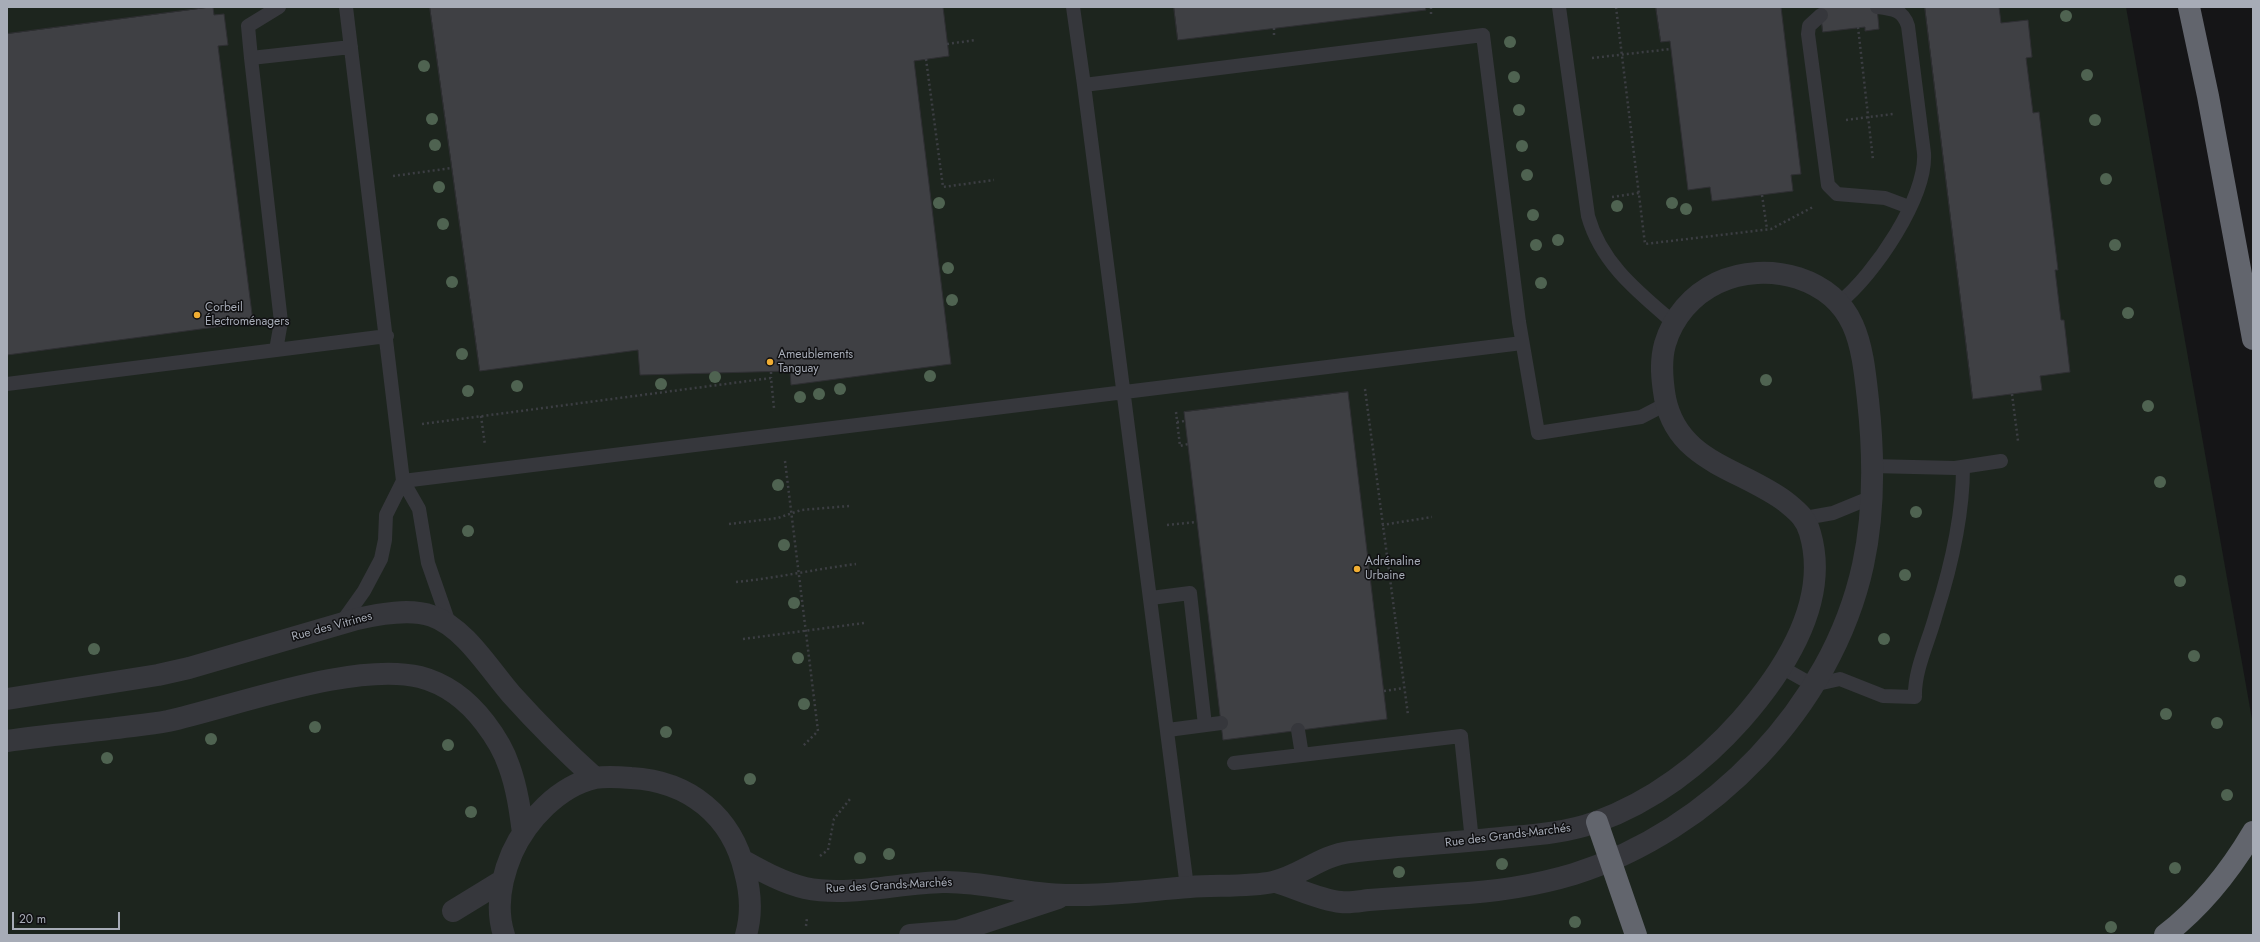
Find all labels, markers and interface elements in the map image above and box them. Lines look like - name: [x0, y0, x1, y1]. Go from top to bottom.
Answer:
- place label: Corbeil Électroménagers: [205, 301, 289, 329]
- marker: Corbeil Électroménagers: [192, 310, 202, 320]
- place label: Ameublements Tanguay: [778, 348, 853, 376]
- marker: Ameublements Tanguay: [765, 357, 775, 367]
- place label: Adrénaline Urbaine: [1365, 555, 1420, 583]
- marker: Adrénaline Urbaine: [1352, 564, 1362, 574]
- street label: Rue des Vitrines: [290, 609, 374, 645]
- street label: Rue des Grands-Marchés: [1444, 821, 1572, 851]
- street label: Rue des Grands-Marchés: [825, 876, 953, 896]
- scale bar: [14, 904, 122, 930]
- text: 20 m: [19, 910, 46, 928]

